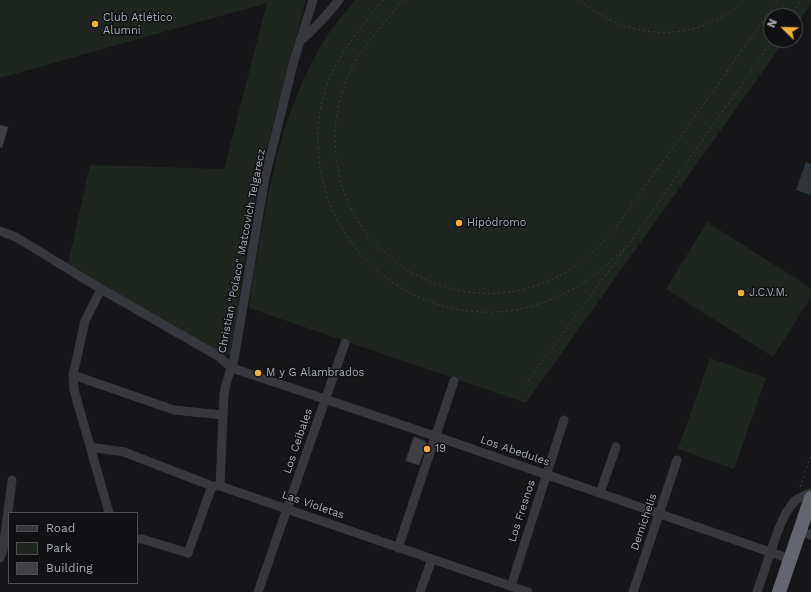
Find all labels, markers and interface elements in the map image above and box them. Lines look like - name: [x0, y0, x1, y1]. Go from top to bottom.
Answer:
- north arrow: [763, 8, 803, 48]
- place label: Club Atlético Alumni: [103, 11, 173, 37]
- text: N: [765, 17, 780, 30]
- marker: Club Atlético Alumni: [90, 19, 100, 29]
- street label: Christian "Polaco" Matcovich Telgarecz: [216, 148, 268, 354]
- place label: Hipódromo: [467, 216, 526, 230]
- marker: Hipódromo: [454, 218, 464, 228]
- place label: J.C.V.M.: [749, 286, 788, 300]
- marker: J.C.V.M.: [736, 288, 746, 298]
- place label: M y G Alambrados: [266, 366, 364, 380]
- marker: M y G Alambrados: [253, 368, 263, 378]
- street label: Los Ceibales: [281, 407, 315, 475]
- street label: Los Abedules: [479, 433, 551, 469]
- place label: 19: [435, 442, 446, 456]
- marker: 19: [422, 444, 432, 454]
- street label: Los Fresnos: [506, 478, 538, 544]
- street label: Las Violetas: [280, 488, 346, 522]
- street label: Demichelis: [628, 492, 660, 552]
- legend: [8, 512, 138, 584]
- text: Road: [46, 521, 75, 535]
- text: Park: [46, 541, 72, 555]
- text: Building: [46, 561, 93, 575]

